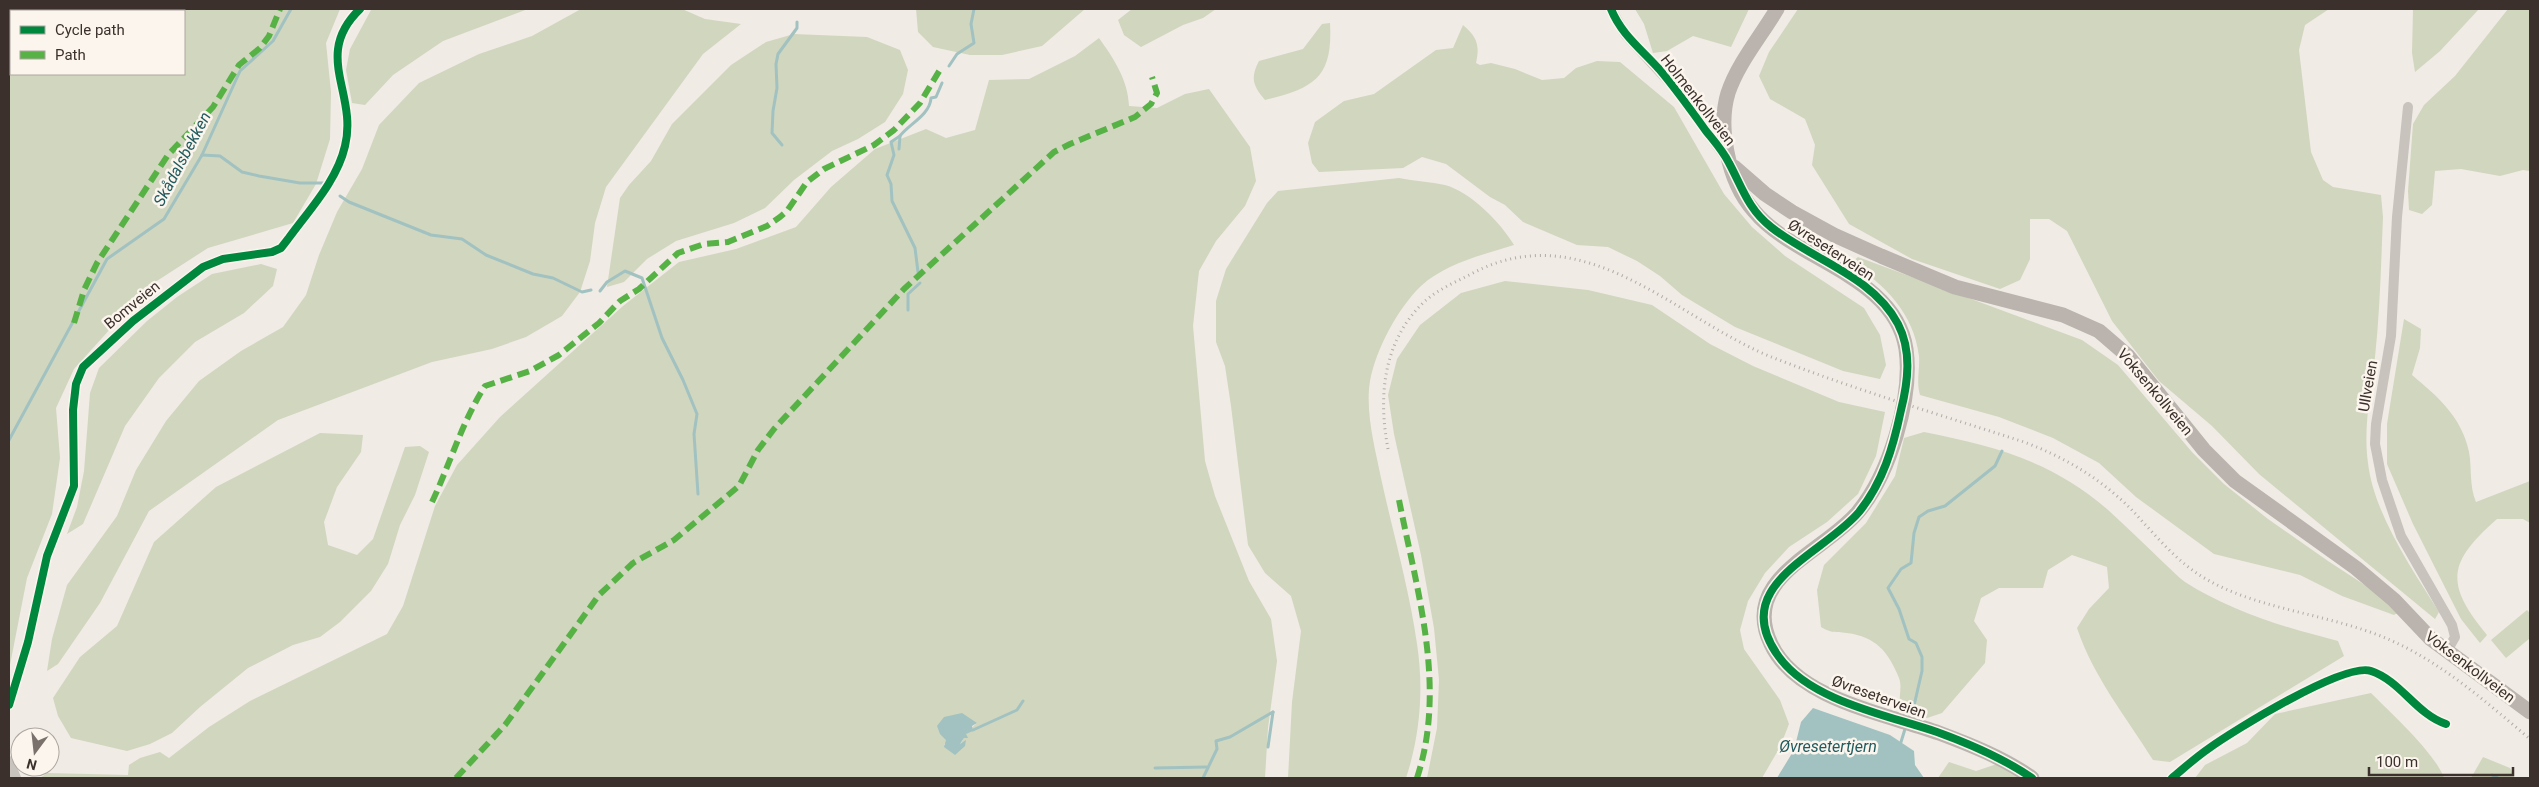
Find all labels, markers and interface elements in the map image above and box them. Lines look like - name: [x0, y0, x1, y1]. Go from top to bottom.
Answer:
- legend: [10, 10, 185, 75]
- text: Cycle path: [55, 21, 125, 39]
- text: Path: [55, 46, 86, 64]
- street label: Holmenkollveien: [1657, 51, 1739, 149]
- water label: Skådalsbekken: [149, 109, 215, 209]
- street label: Øvreseterveien: [1784, 215, 1878, 285]
- street label: Bomveien: [101, 277, 163, 333]
- street label: Voksenkollveien: [2113, 345, 2197, 439]
- street label: Ullveien: [2355, 359, 2381, 413]
- street label: Voksenkollveien: [2422, 627, 2518, 707]
- street label: Øvreseterveien: [1829, 672, 1929, 722]
- north arrow: [10, 727, 60, 777]
- water label: Øvresetertjern: [1779, 737, 1877, 756]
- scale bar: [2369, 744, 2513, 776]
- text: 100 m: [2376, 753, 2418, 771]
- text: N: [25, 756, 38, 774]

